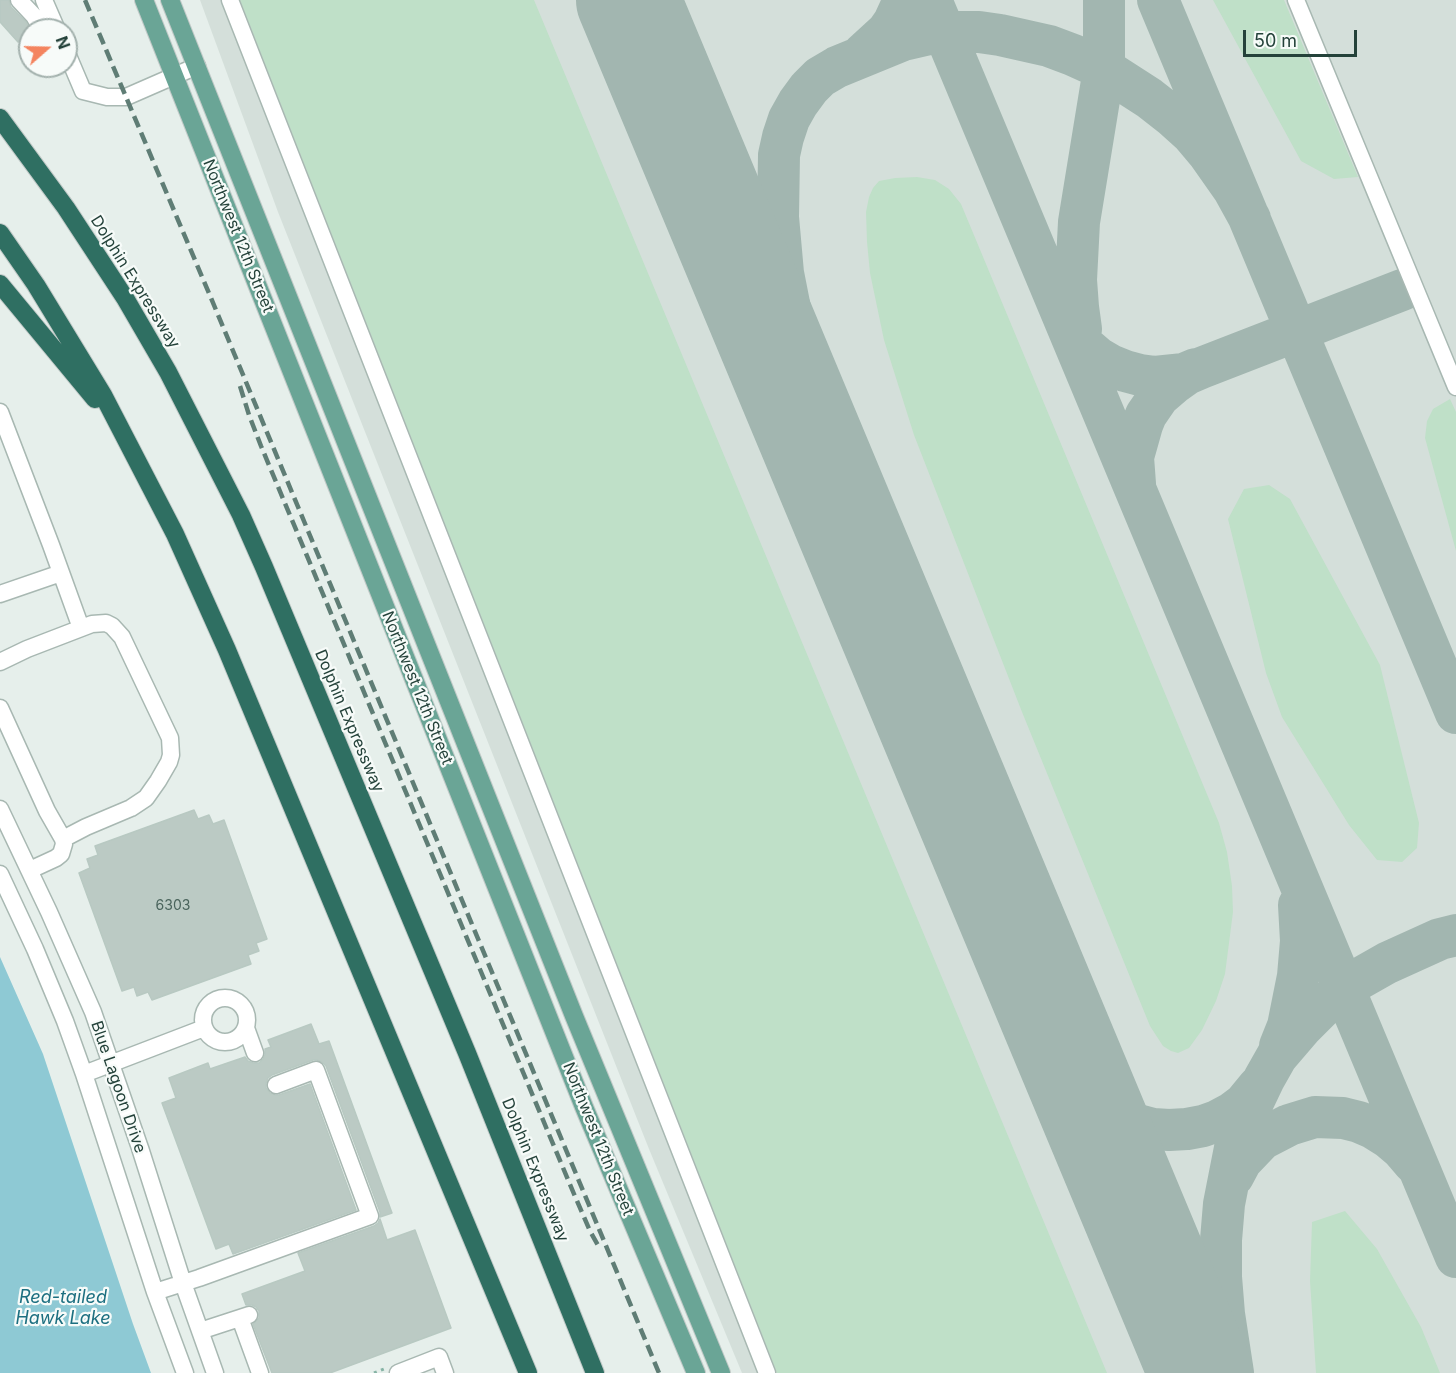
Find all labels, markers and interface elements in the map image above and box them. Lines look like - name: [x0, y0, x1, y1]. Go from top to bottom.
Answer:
- north arrow: [18, 18, 78, 78]
- scale bar: [1246, 18, 1360, 56]
- text: 50 m: [1254, 30, 1297, 51]
- text: N: [52, 33, 75, 52]
- street label: Northwest 12th Street: [198, 157, 278, 315]
- street label: Dolphin Expressway: [86, 212, 184, 352]
- street label: Northwest 12th Street: [377, 609, 457, 767]
- street label: Dolphin Expressway: [310, 647, 388, 795]
- house number: 6303: [156, 898, 190, 914]
- street label: Blue Lagoon Drive: [86, 1018, 150, 1156]
- street label: Northwest 12th Street: [558, 1060, 638, 1218]
- street label: Dolphin Expressway: [497, 1095, 573, 1245]
- water label: Red-tailed Hawk Lake: [15, 1287, 111, 1330]

